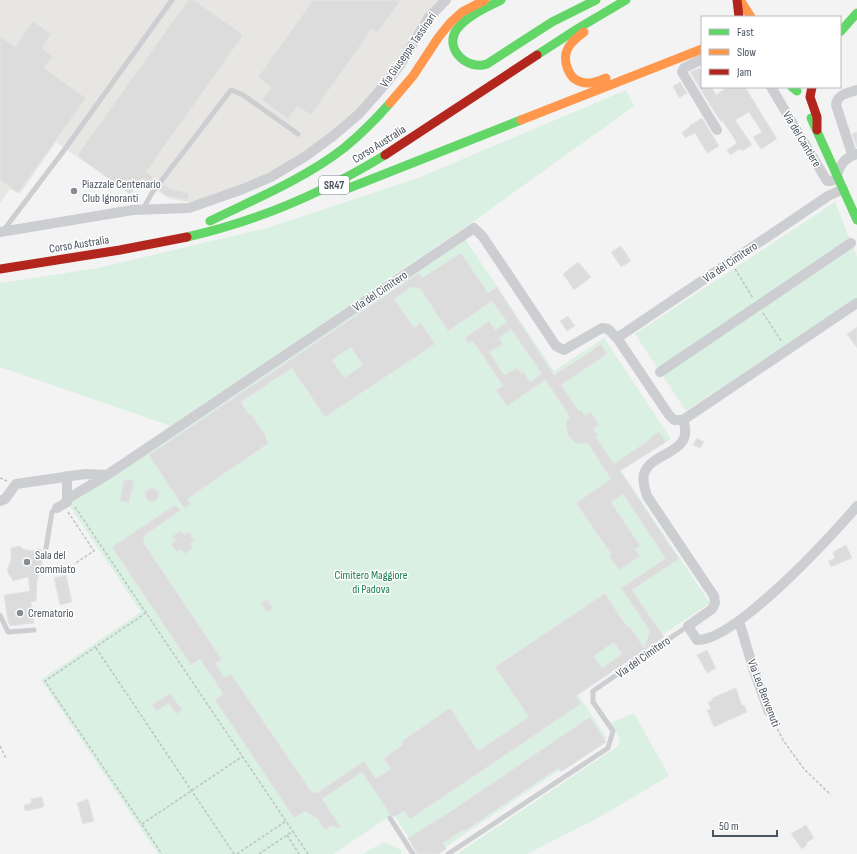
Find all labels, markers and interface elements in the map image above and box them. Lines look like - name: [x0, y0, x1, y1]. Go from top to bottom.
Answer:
- street label: Via Giuseppe Tassinari: [377, 10, 440, 91]
- legend: [701, 16, 841, 88]
- text: Fast: [737, 25, 754, 40]
- text: Slow: [737, 45, 756, 60]
- text: Jam: [736, 65, 752, 80]
- street label: Via del Cantiere: [779, 109, 824, 170]
- street label: Corso Australia: [350, 122, 409, 167]
- road number: SR47: [319, 176, 349, 194]
- place label: Piazzale Centenario Club Ignoranti: [82, 177, 161, 206]
- marker: Piazzale Centenario Club Ignoranti: [69, 186, 79, 196]
- street label: Corso Australia: [48, 232, 110, 257]
- street label: Via del Cimitero: [700, 239, 760, 286]
- street label: Via del Cimitero: [350, 268, 410, 315]
- place label: Sala del commiato: [35, 548, 76, 577]
- marker: Sala del commiato: [22, 557, 32, 567]
- park label: Cimitero Maggiore di Padova: [334, 568, 408, 597]
- place label: Crematorio: [28, 606, 73, 621]
- marker: Crematorio: [15, 608, 25, 618]
- street label: Via del Cimitero: [613, 633, 673, 682]
- street label: Via Leo Benvenuti: [744, 657, 783, 729]
- scale bar: [713, 812, 777, 838]
- text: 50 m: [719, 819, 739, 834]

